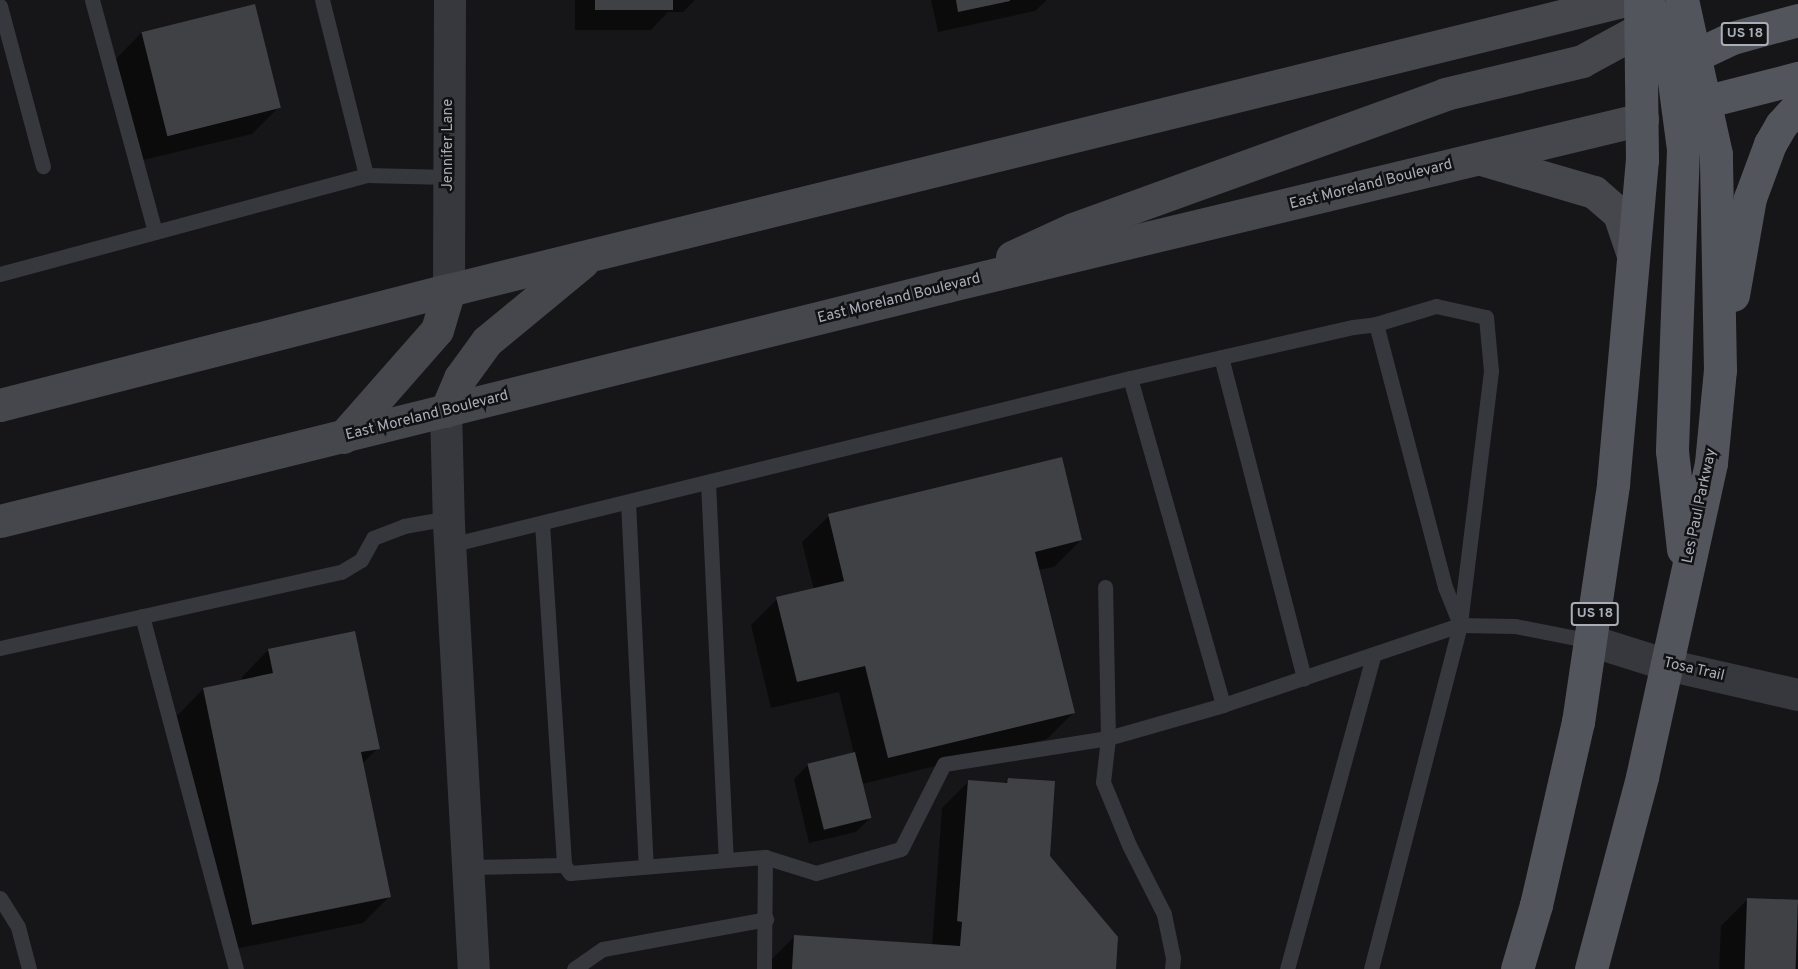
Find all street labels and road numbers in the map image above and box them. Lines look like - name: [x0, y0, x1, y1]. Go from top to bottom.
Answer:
- road number: US 18: [1720, 23, 1770, 45]
- street label: Jennifer Lane: [440, 99, 458, 191]
- street label: East Moreland Boulevard: [1288, 156, 1454, 214]
- street label: East Moreland Boulevard: [816, 270, 982, 328]
- street label: East Moreland Boulevard: [344, 387, 510, 445]
- street label: Les Paul Parkway: [1679, 447, 1721, 565]
- road number: US 18: [1570, 603, 1620, 625]
- street label: Tosa Trail: [1662, 654, 1726, 686]

